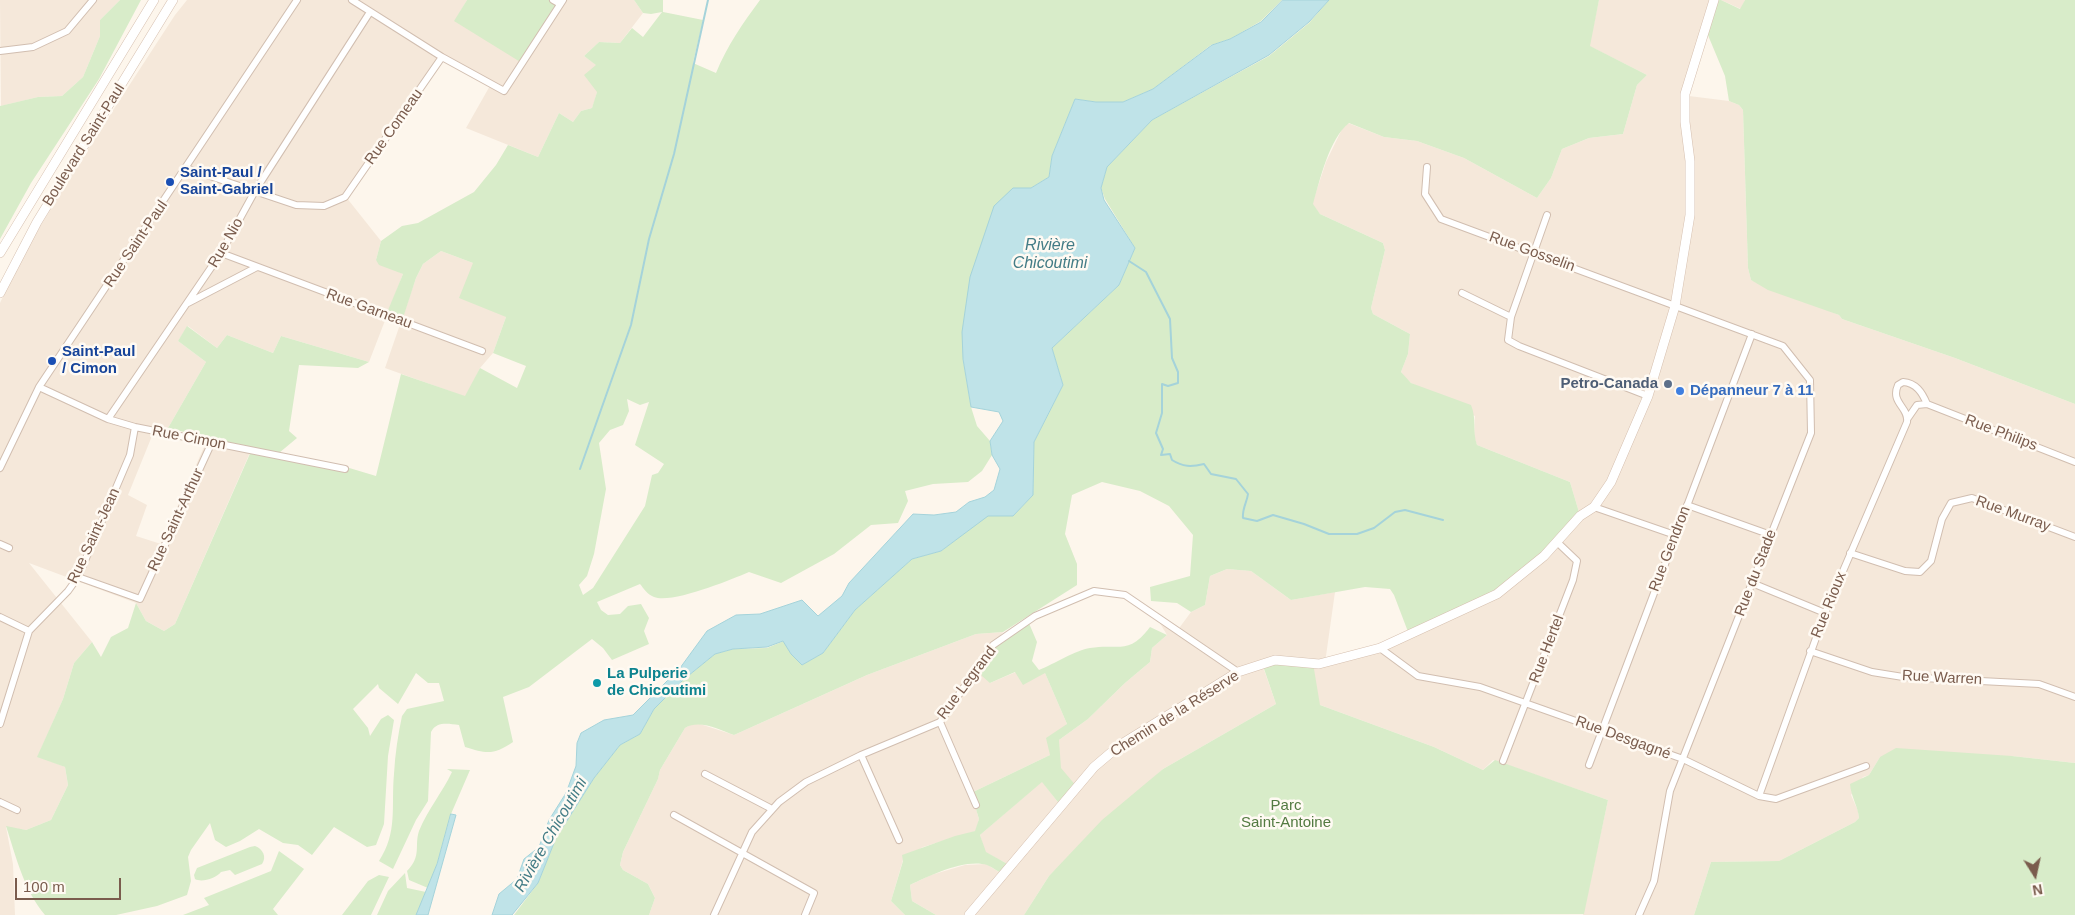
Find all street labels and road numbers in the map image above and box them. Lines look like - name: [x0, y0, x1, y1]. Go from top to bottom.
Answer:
- street label: Boulevard Saint-Paul: [39, 80, 129, 210]
- street label: Rue Comeau: [361, 86, 427, 168]
- street label: Rue Saint-Paul: [100, 197, 172, 291]
- street label: Rue Nio: [205, 215, 247, 271]
- street label: Rue Gosselin: [1487, 228, 1577, 276]
- street label: Rue Garneau: [324, 285, 414, 333]
- street label: Rue Philips: [1962, 411, 2040, 455]
- street label: Rue Cimon: [150, 422, 228, 454]
- street label: Rue Saint-Arthur: [144, 466, 208, 574]
- street label: Rue Saint-Jean: [64, 485, 124, 587]
- street label: Rue Murray: [1973, 492, 2053, 536]
- street label: Rue Gendron: [1645, 504, 1695, 594]
- street label: Rue du Stade: [1731, 527, 1781, 619]
- street label: Rue Rioux: [1808, 569, 1850, 641]
- street label: Rue Hertel: [1526, 612, 1568, 686]
- street label: Rue Legrand: [934, 643, 1000, 723]
- street label: Chemin de la Réserve: [1107, 667, 1243, 761]
- street label: Rue Warren: [1901, 667, 1983, 689]
- street label: Rue Desgagné: [1573, 712, 1673, 764]

